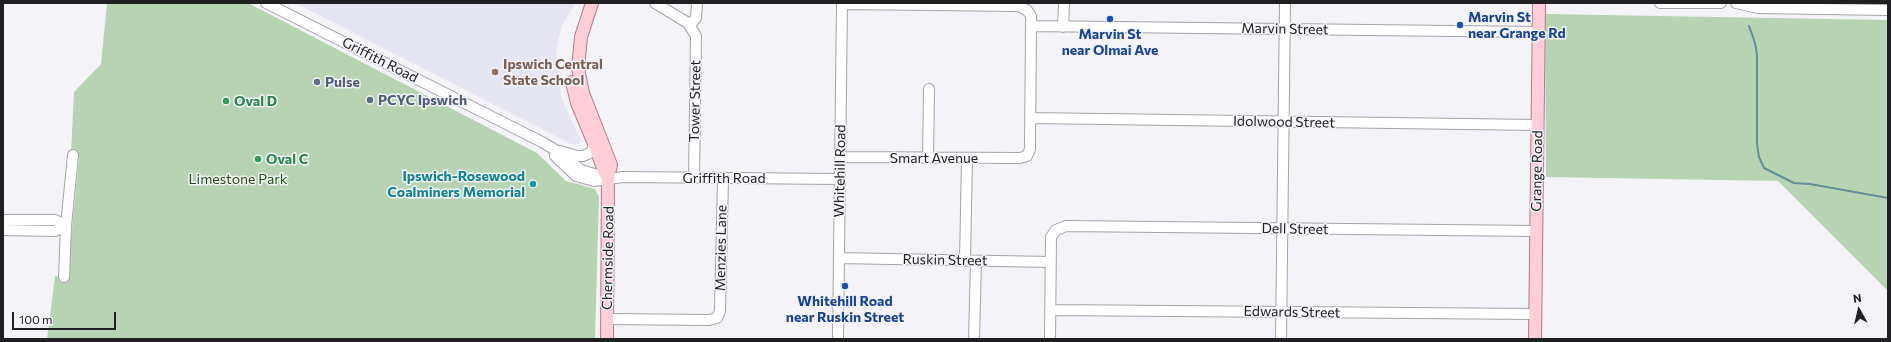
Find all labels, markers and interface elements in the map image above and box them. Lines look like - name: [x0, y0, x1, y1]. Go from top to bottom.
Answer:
- place label: Marvin St near Grange Rd: [1468, 9, 1566, 42]
- marker: Marvin St near Olmai Ave: [1105, 14, 1115, 24]
- street label: Marvin Street: [1241, 20, 1329, 38]
- marker: Marvin St near Grange Rd: [1455, 20, 1465, 30]
- place label: Marvin St near Olmai Ave: [1062, 26, 1158, 58]
- street label: Griffith Road: [339, 34, 421, 86]
- place label: Ipswich Central State School: [503, 56, 603, 88]
- street label: Tower Street: [686, 60, 704, 142]
- marker: Ipswich Central State School: [490, 67, 500, 77]
- place label: Pulse: [325, 74, 360, 90]
- marker: Pulse: [312, 77, 322, 87]
- place label: PCYC Ipswich: [378, 92, 467, 108]
- place label: Oval D: [234, 93, 277, 109]
- marker: PCYC Ipswich: [365, 95, 375, 105]
- marker: Oval D: [221, 96, 231, 106]
- street label: Idolwood Street: [1233, 113, 1335, 131]
- street label: Whitehill Road: [831, 124, 849, 218]
- street label: Grange Road: [1528, 130, 1546, 212]
- street label: Smart Avenue: [890, 150, 978, 166]
- place label: Oval C: [266, 151, 308, 167]
- marker: Oval C: [253, 154, 263, 164]
- place label: Ipswich-Rosewood Coalminers Memorial: [387, 168, 525, 200]
- street label: Griffith Road: [683, 170, 765, 186]
- park label: Limestone Park: [189, 171, 287, 187]
- marker: Ipswich-Rosewood Coalminers Memorial: [528, 179, 538, 189]
- street label: Menzies Lane: [712, 205, 730, 291]
- street label: Chermside Road: [599, 206, 617, 310]
- street label: Dell Street: [1261, 220, 1329, 238]
- street label: Ruskin Street: [902, 251, 988, 269]
- marker: Whitehill Road near Ruskin Street: [840, 281, 850, 291]
- north arrow: [1839, 290, 1879, 330]
- text: N: [1852, 291, 1862, 305]
- place label: Whitehill Road near Ruskin Street: [786, 293, 904, 326]
- street label: Edwards Street: [1243, 303, 1341, 321]
- scale bar: [14, 304, 118, 330]
- text: 100 m: [19, 312, 53, 326]

